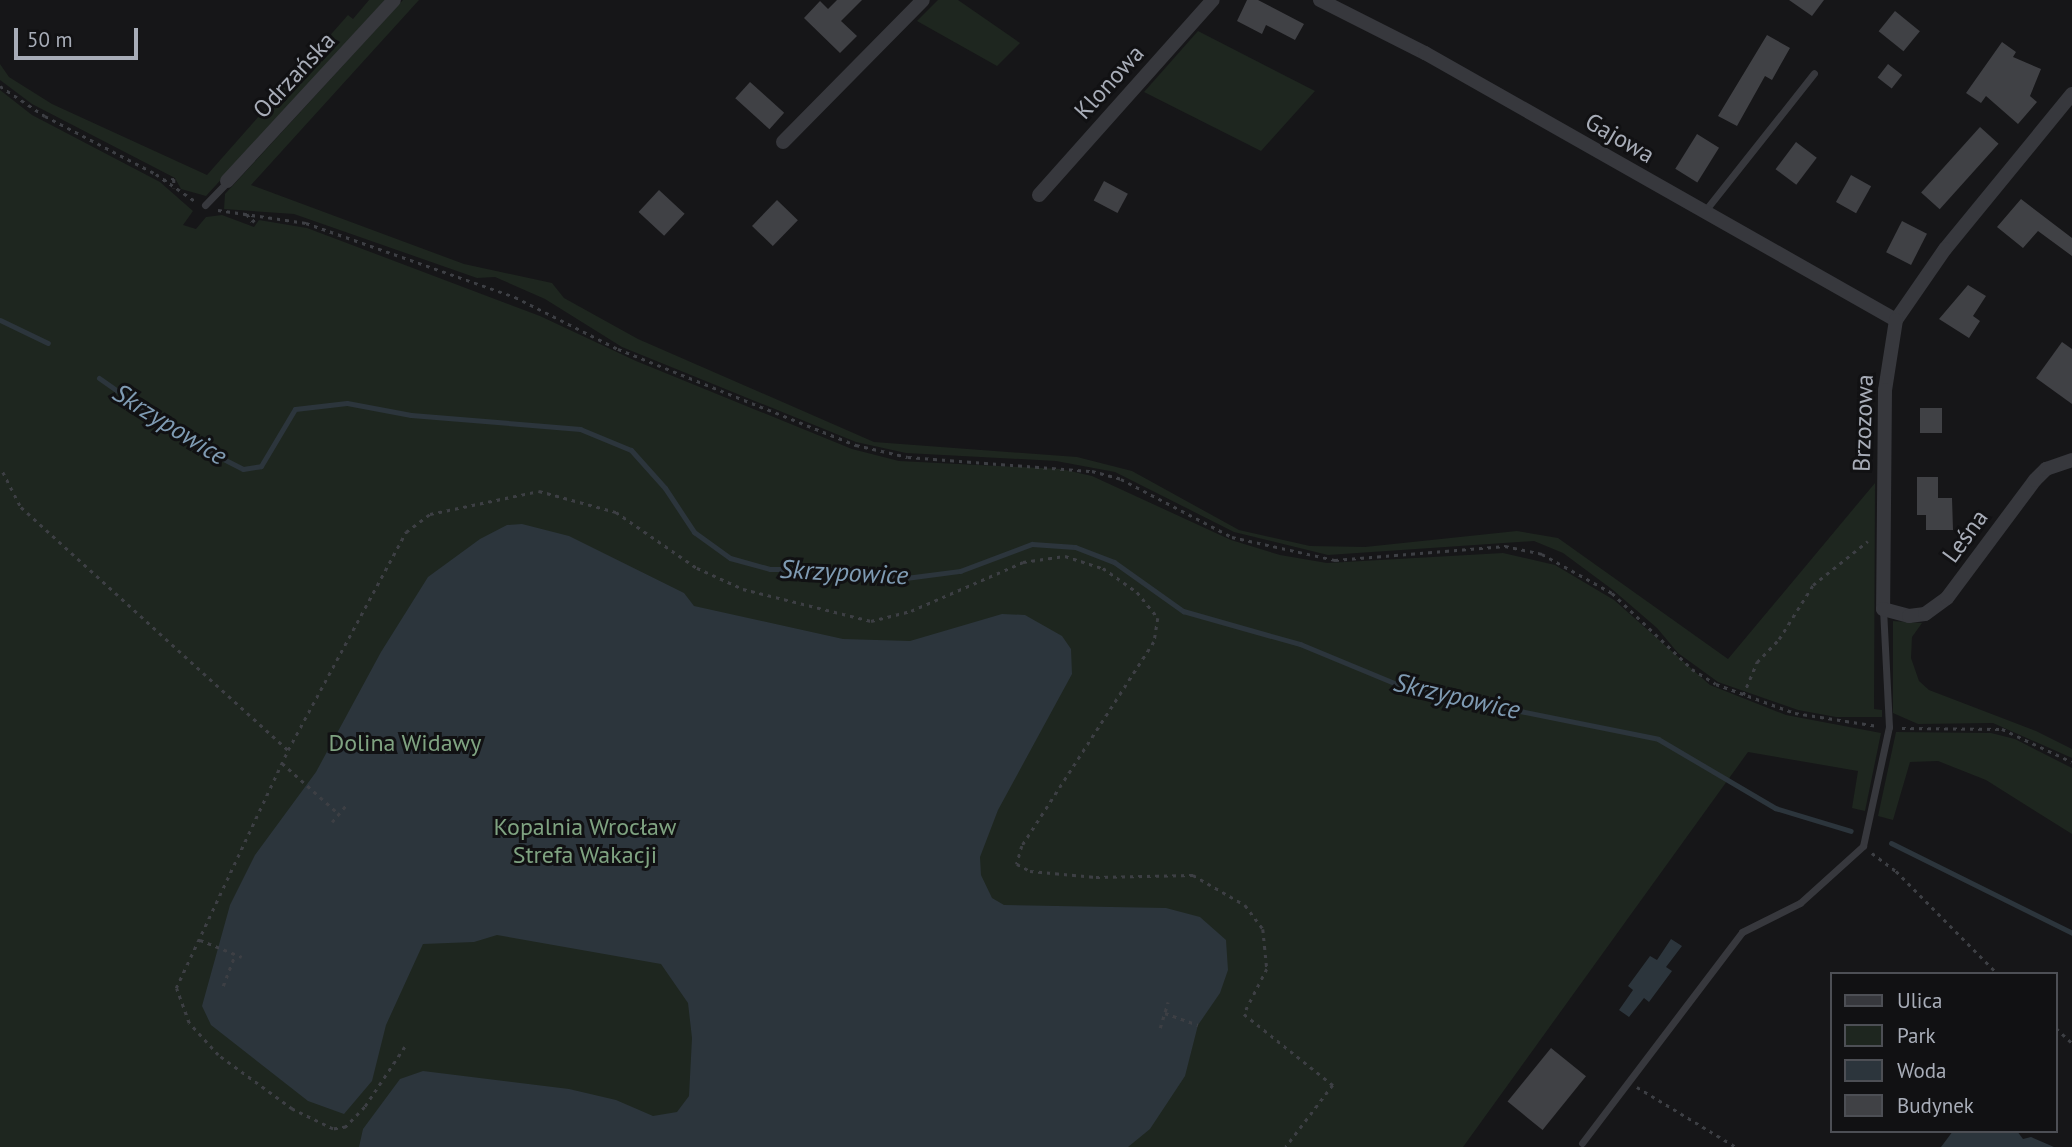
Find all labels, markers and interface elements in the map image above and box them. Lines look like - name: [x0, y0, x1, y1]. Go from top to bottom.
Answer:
- scale bar: [18, 14, 142, 58]
- text: 50 m: [27, 26, 73, 53]
- street label: Odrzańska: [247, 26, 341, 124]
- street label: Klonowa: [1068, 39, 1150, 125]
- street label: Gajowa: [1580, 107, 1660, 169]
- street label: Brzozowa: [1847, 374, 1879, 472]
- water label: Skrzypowice: [107, 377, 233, 471]
- street label: Leśna: [1936, 504, 1994, 568]
- water label: Skrzypowice: [779, 553, 909, 591]
- water label: Skrzypowice: [1391, 666, 1523, 726]
- park label: Dolina Widawy: [328, 729, 482, 757]
- park label: Kopalnia Wrocław Strefa Wakacji: [493, 813, 677, 869]
- legend: [1830, 972, 2058, 1133]
- text: Ulica: [1897, 987, 1942, 1014]
- text: Park: [1897, 1022, 1936, 1049]
- text: Woda: [1897, 1057, 1946, 1084]
- text: Budynek: [1897, 1092, 1974, 1119]

